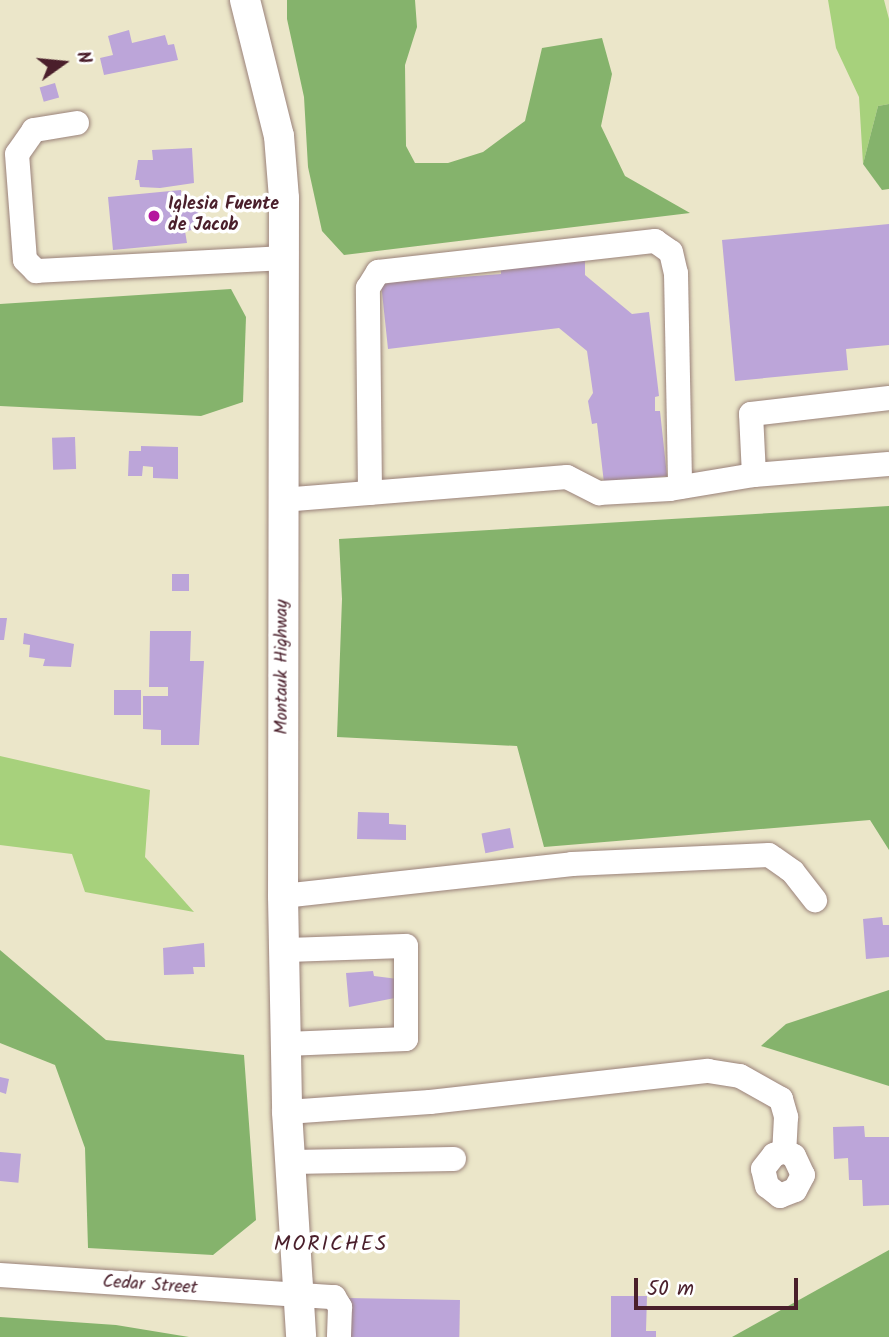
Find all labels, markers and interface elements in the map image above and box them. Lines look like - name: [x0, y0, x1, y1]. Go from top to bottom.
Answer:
- north arrow: [28, 28, 98, 98]
- text: N: [67, 48, 99, 67]
- place label: Iglesia Fuente de Jacob: [168, 195, 279, 238]
- marker: Iglesia Fuente de Jacob: [146, 208, 162, 224]
- street label: Montauk Highway: [272, 599, 294, 735]
- district label: MORICHES: [275, 1232, 387, 1258]
- scale bar: [637, 1264, 802, 1308]
- street label: Cedar Street: [102, 1272, 198, 1300]
- text: 50 m: [647, 1273, 694, 1306]

